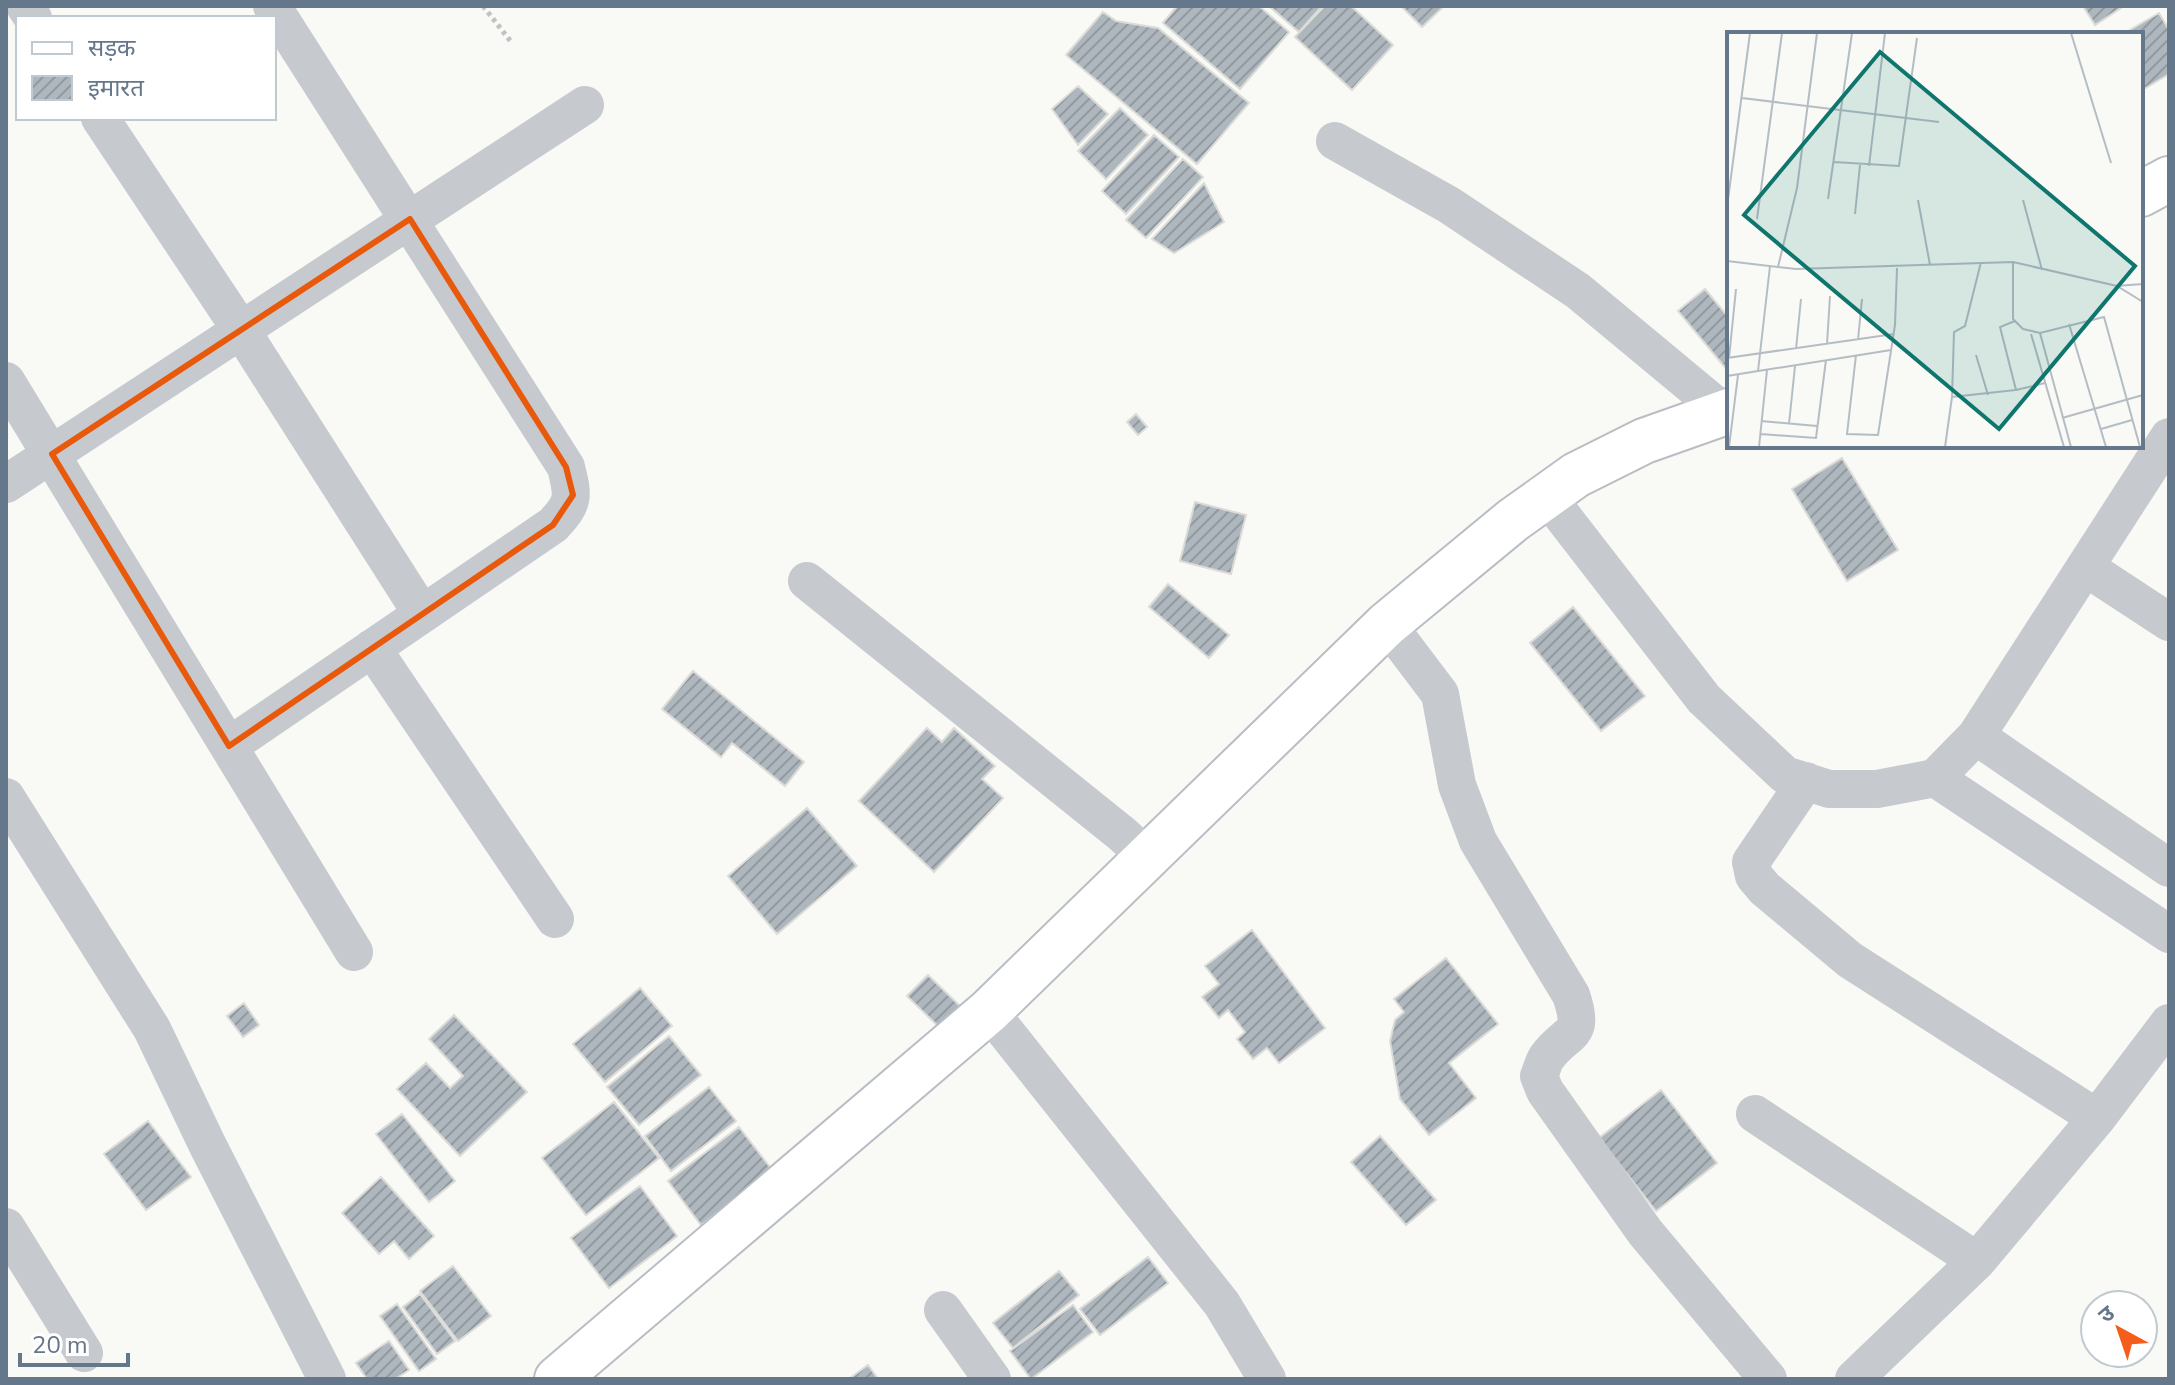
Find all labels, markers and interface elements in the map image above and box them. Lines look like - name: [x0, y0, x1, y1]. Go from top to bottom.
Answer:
- legend: [16, 16, 276, 120]
- text: सड़क: [88, 32, 136, 64]
- inset map: [1727, 32, 2143, 448]
- text: इमारत: [88, 72, 145, 104]
- north arrow: [2079, 1289, 2159, 1369]
- text: उ: [2092, 1298, 2122, 1330]
- scale bar: [20, 1317, 128, 1367]
- text: 20 m: [32, 1329, 88, 1361]

